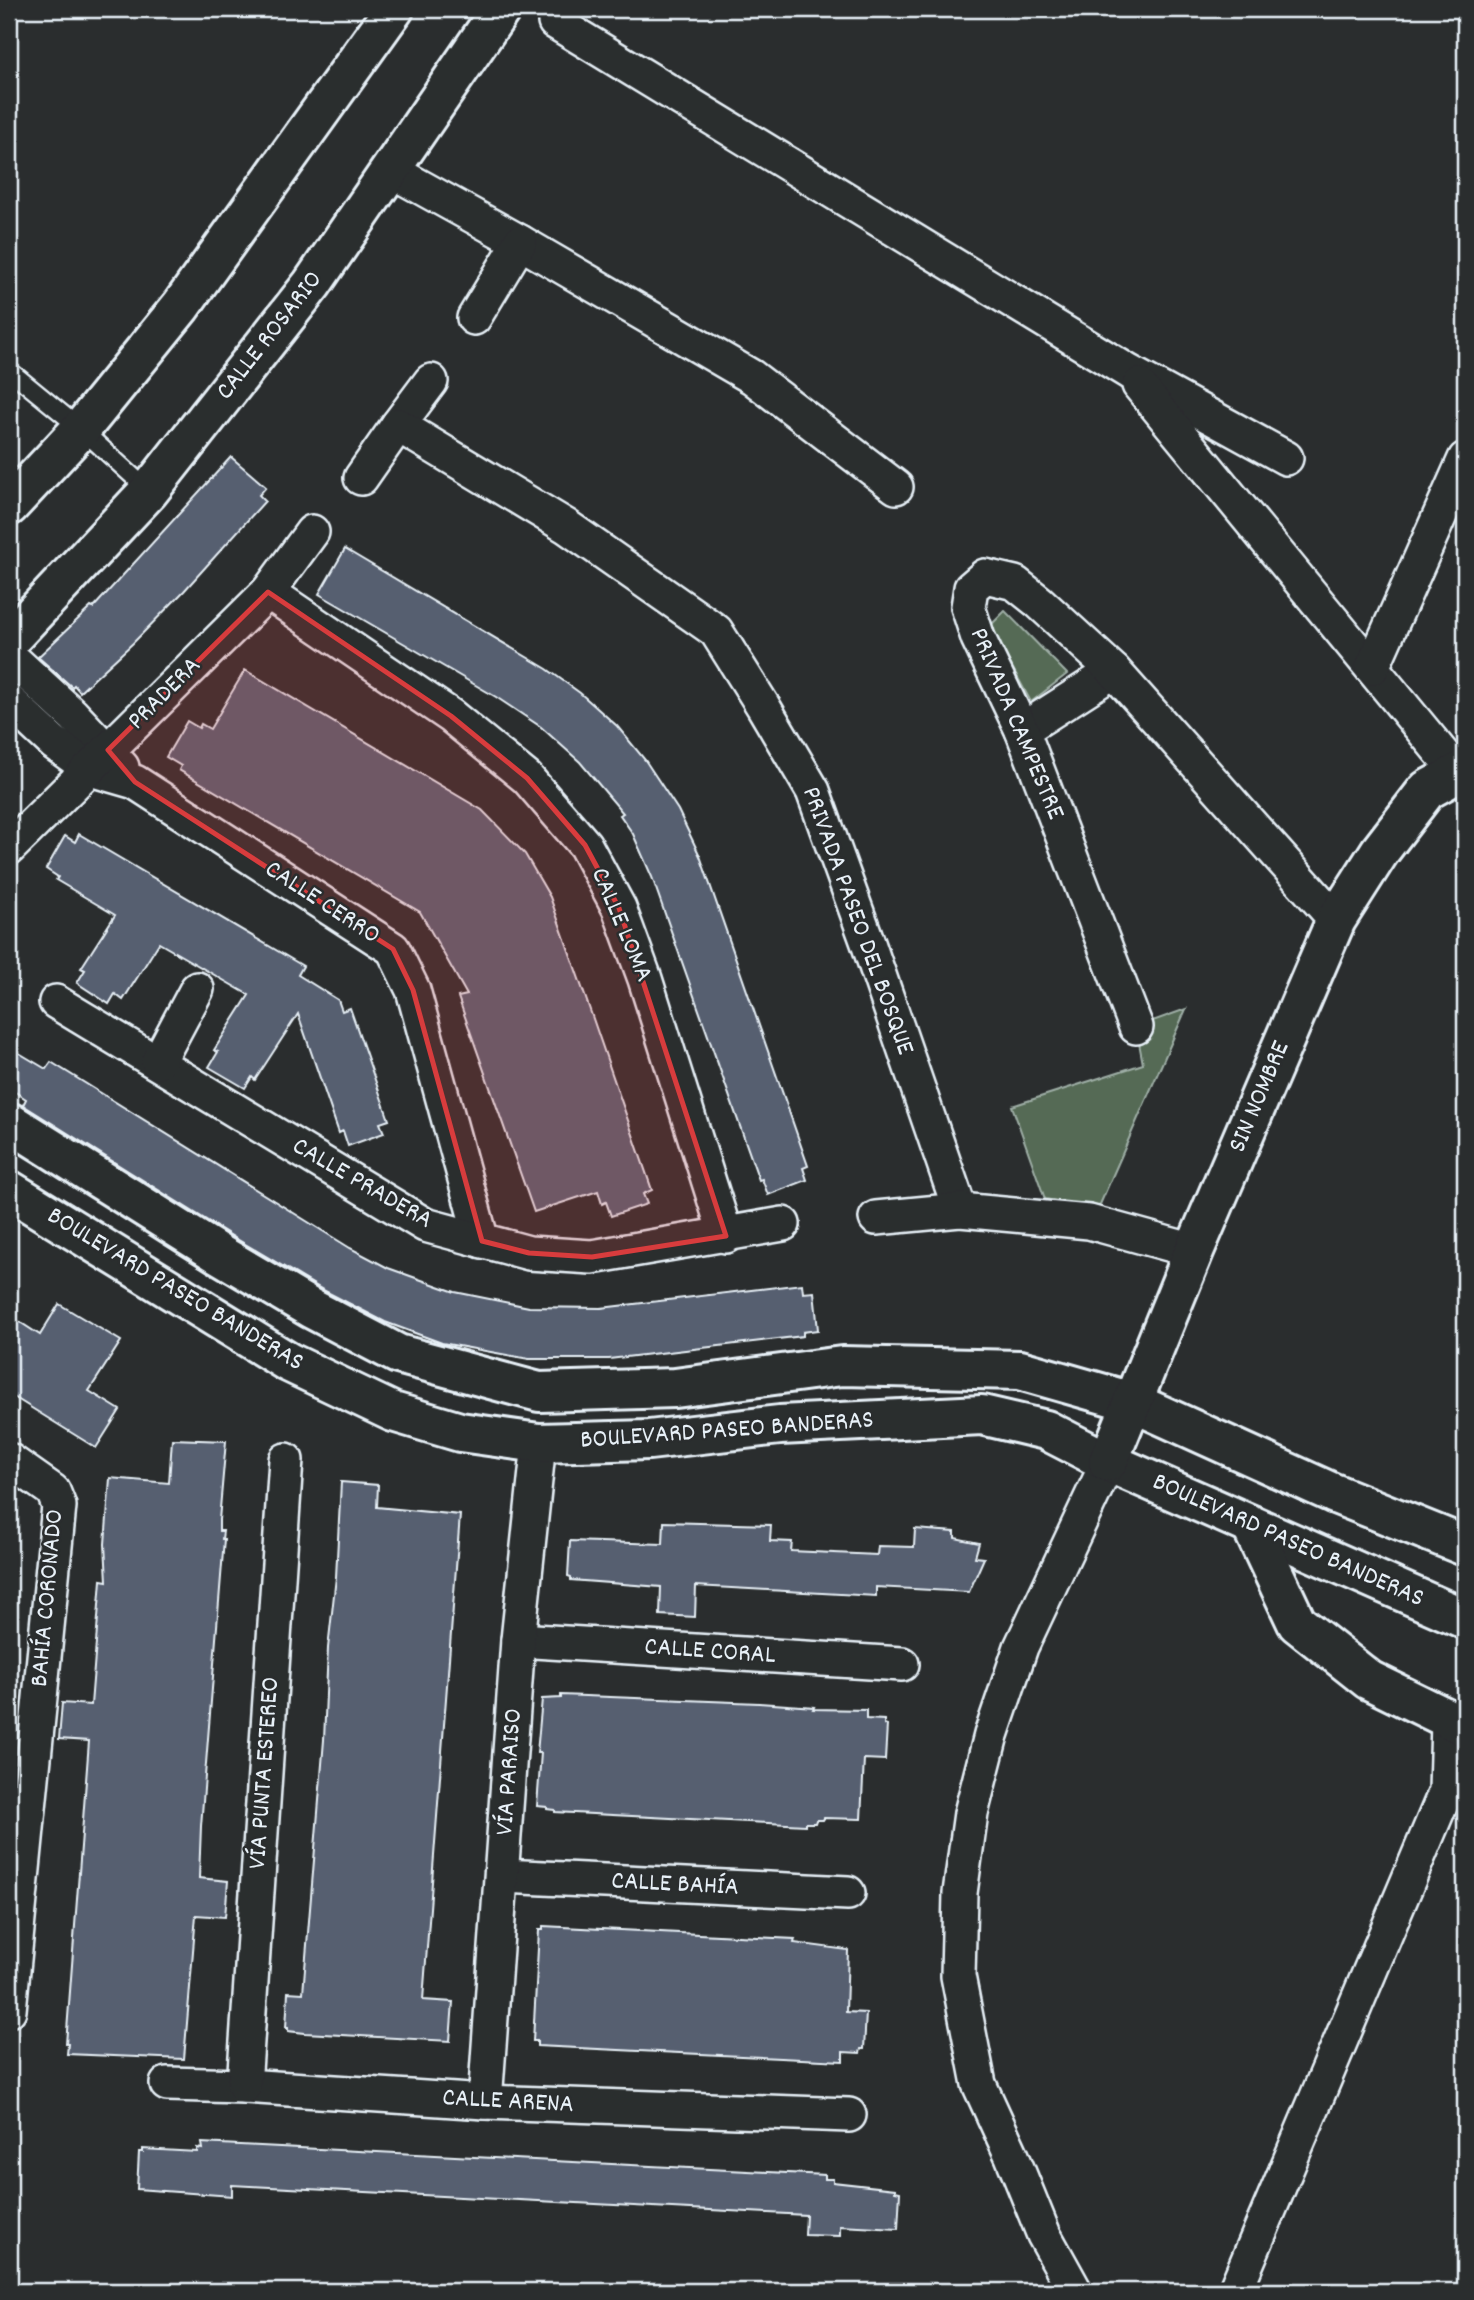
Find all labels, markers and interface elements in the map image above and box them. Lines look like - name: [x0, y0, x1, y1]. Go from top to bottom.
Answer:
- street label: CALLE ROSARIO: [208, 264, 332, 408]
- street label: PRIVADA CAMPESTRE: [959, 622, 1073, 826]
- street label: PRADERA: [120, 649, 210, 739]
- street label: PRIVADA PASEO DEL BOSQUE: [791, 782, 923, 1060]
- street label: CALLE CERRO: [257, 852, 387, 954]
- street label: CALLE LOMA: [580, 862, 662, 988]
- street label: SIN NOMBRE: [1220, 1035, 1300, 1159]
- street label: CALLE PRADERA: [285, 1129, 439, 1239]
- street label: BOULEVARD PASEO BANDERAS: [39, 1198, 311, 1382]
- street label: BOULEVARD PASEO BANDERAS: [579, 1402, 875, 1460]
- street label: BOULEVARD PASEO BANDERAS: [1146, 1464, 1430, 1618]
- street label: BAHÍA CORONADO: [22, 1508, 74, 1688]
- street label: CALLE CORAL: [643, 1629, 777, 1675]
- street label: VÍA PUNTA ESTEREO: [240, 1676, 290, 1870]
- street label: VÍA PARAISO: [487, 1707, 533, 1837]
- street label: CALLE BAHÍA: [610, 1863, 740, 1907]
- street label: CALLE ARENA: [441, 2080, 575, 2124]

